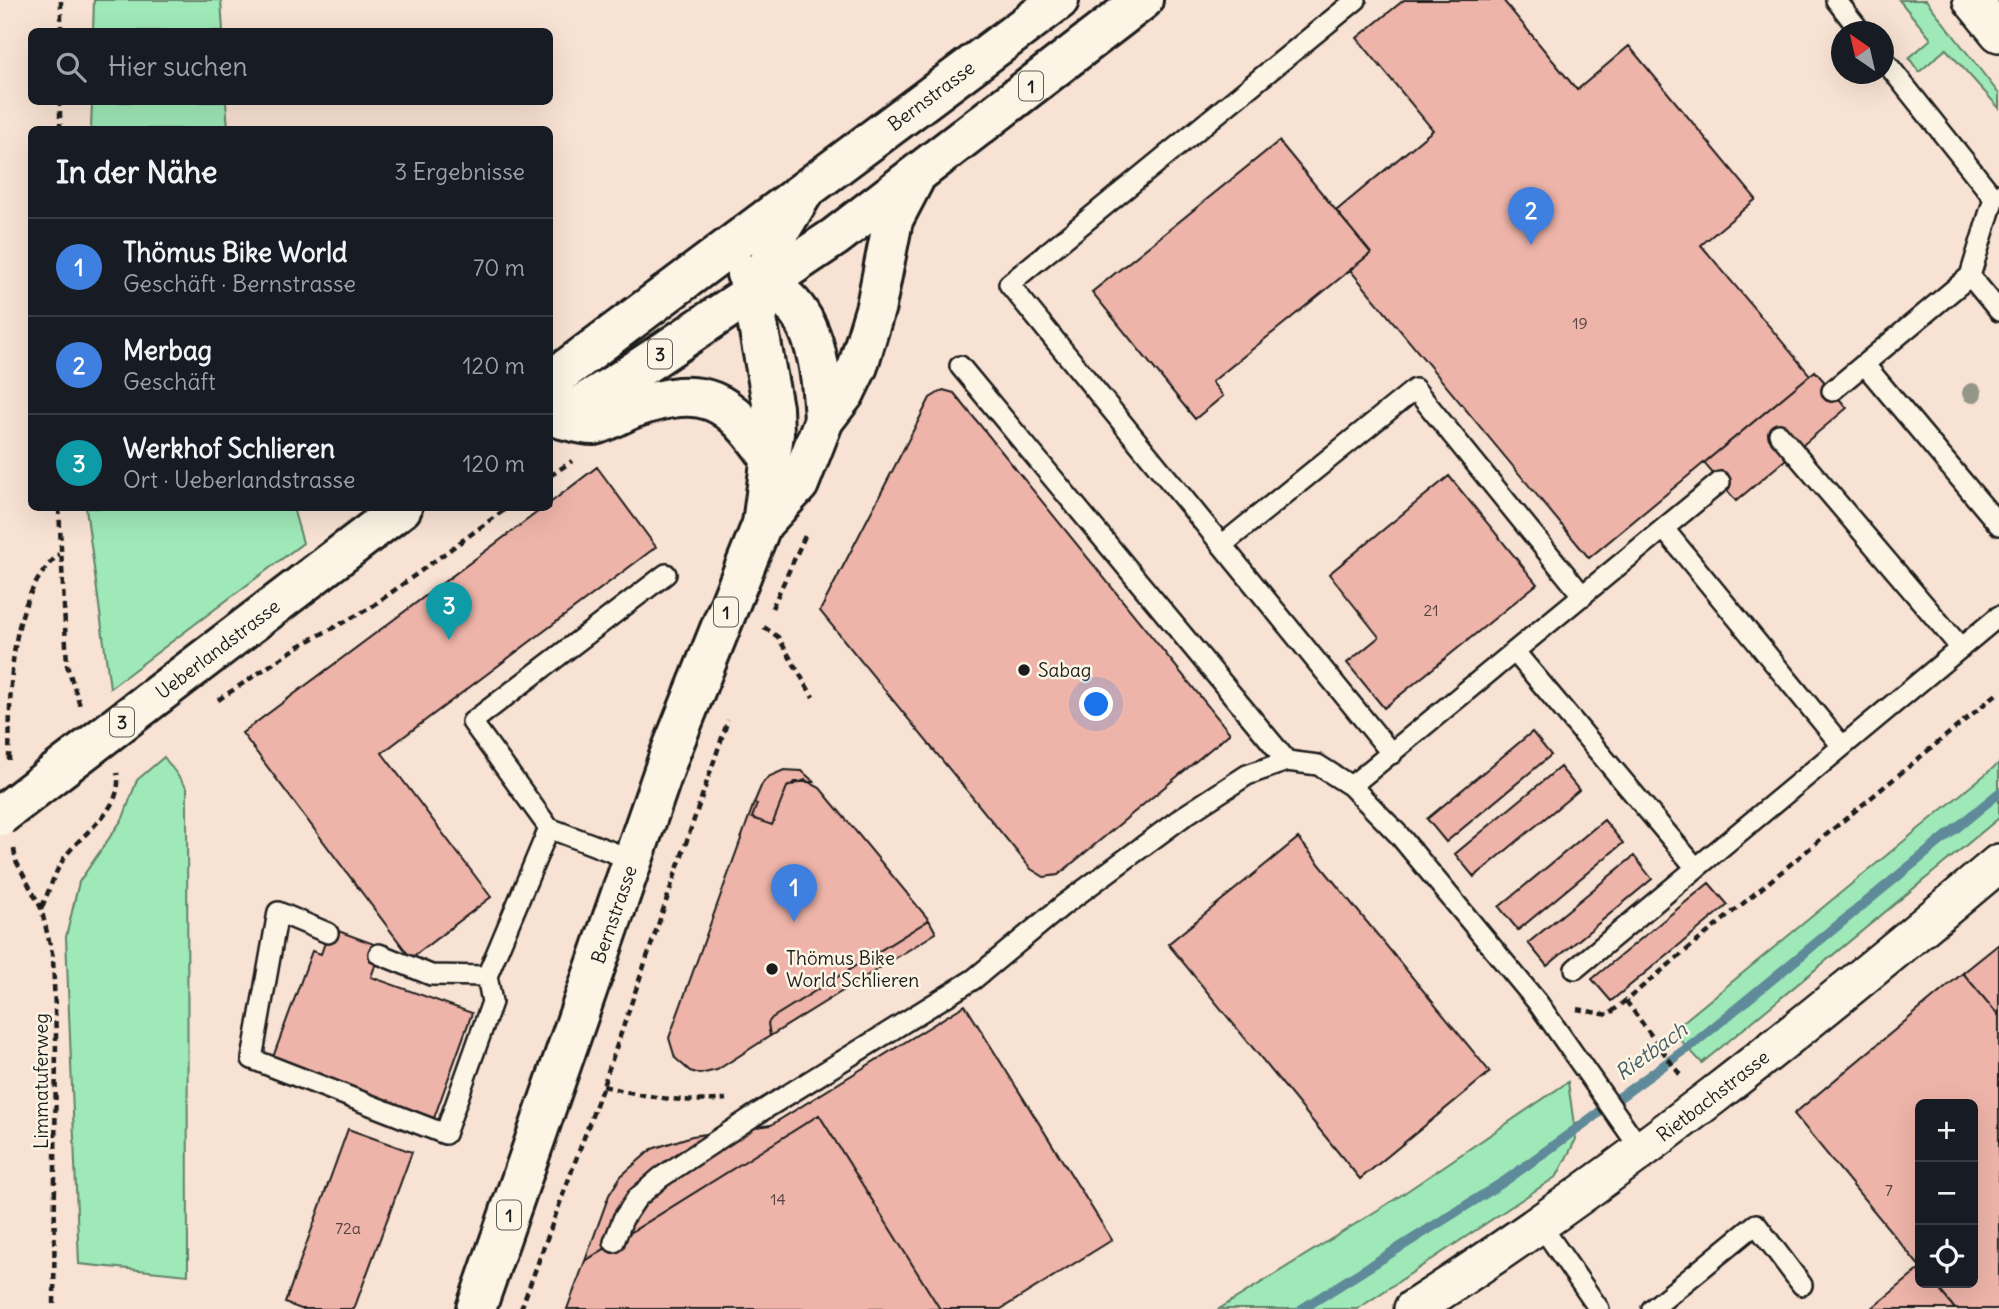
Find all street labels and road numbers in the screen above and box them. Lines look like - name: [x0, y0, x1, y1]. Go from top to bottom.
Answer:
- street label: Bernstrasse: [883, 55, 979, 136]
- road number: 1: [1019, 72, 1043, 100]
- road number: 3: [648, 340, 672, 368]
- street label: Ueberlandstrasse: [151, 594, 285, 704]
- road number: 1: [714, 598, 738, 626]
- road number: 3: [110, 708, 134, 736]
- street label: Bernstrasse: [586, 862, 642, 967]
- street label: Limmatuferweg: [29, 1013, 53, 1149]
- street label: Rietbachstrasse: [1652, 1045, 1774, 1147]
- road number: 1: [497, 1200, 521, 1230]

